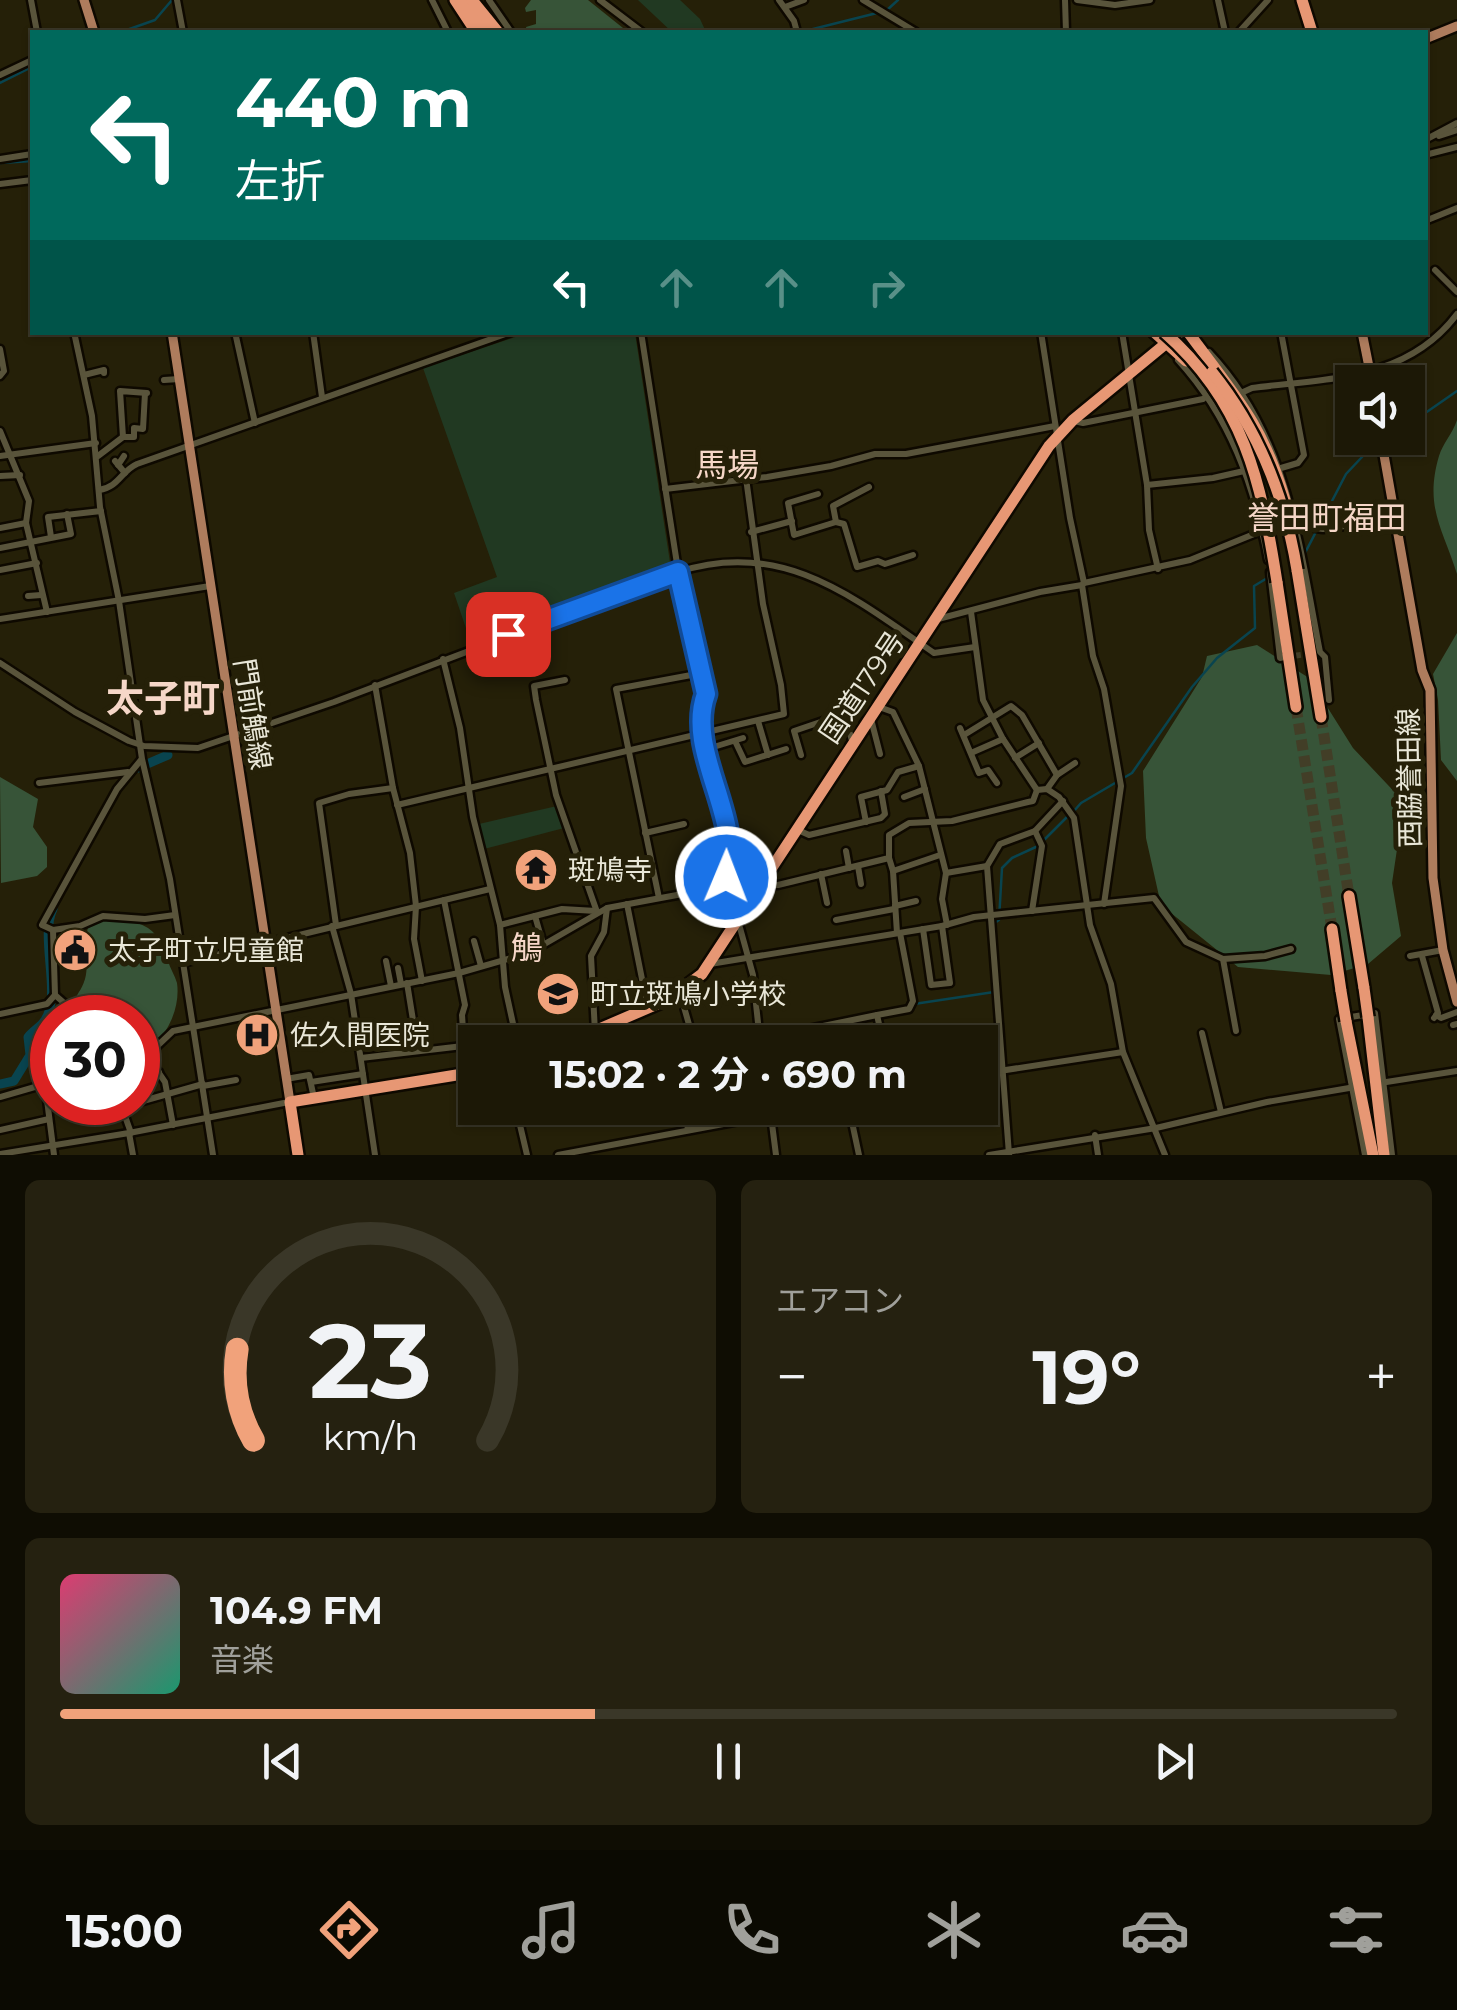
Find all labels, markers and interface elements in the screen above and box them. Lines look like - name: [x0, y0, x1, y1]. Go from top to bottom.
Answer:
- text: 440 m: [235, 59, 472, 145]
- icon: left: [70, 70, 200, 200]
- text: 左折: [235, 153, 325, 208]
- icon: left: [544, 260, 599, 315]
- icon: ahead: [649, 260, 704, 315]
- icon: ahead: [754, 260, 809, 315]
- icon: right: [859, 260, 914, 315]
- map controls: [1335, 365, 1425, 455]
- button: sound: [1335, 365, 1425, 455]
- district label: 馬場: [695, 445, 759, 484]
- district label: 誉田町福田: [1247, 498, 1407, 537]
- pin: [466, 592, 551, 677]
- icon: arrive: [481, 607, 536, 662]
- street label: 国道179号: [812, 625, 912, 749]
- street label: 門前鵤線: [227, 656, 279, 772]
- district label: 太子町: [106, 675, 220, 722]
- street label: 西脇誉田線: [1391, 708, 1427, 848]
- position arrow: [674, 825, 778, 929]
- temple icon: 斑鳩寺: [513, 847, 559, 893]
- place label: 斑鳩寺: [568, 853, 652, 887]
- public building icon: 太子町立児童館: [52, 927, 98, 973]
- district label: 鵤: [511, 928, 543, 967]
- place label: 太子町立児童館: [108, 933, 304, 967]
- school or university icon: 町立斑鳩小学校: [535, 971, 581, 1017]
- place label: 町立斑鳩小学校: [590, 977, 786, 1011]
- speed limit sign: 30: [30, 995, 160, 1125]
- hospital icon: 佐久間医院: [234, 1012, 280, 1058]
- place label: 佐久間医院: [290, 1018, 430, 1052]
- text: 15:02 · 2 分 · 690 m: [549, 1051, 907, 1098]
- text: エアコン: [776, 1281, 904, 1320]
- text: 23: [309, 1297, 432, 1424]
- text: 19°: [1032, 1331, 1141, 1423]
- text: −: [776, 1343, 808, 1410]
- text: +: [1365, 1343, 1397, 1410]
- text: km/h: [323, 1415, 418, 1459]
- text: 104.9 FM: [210, 1587, 383, 1634]
- text: 音楽: [210, 1640, 274, 1679]
- icon: previous: [255, 1734, 310, 1789]
- icon: pause: [701, 1734, 756, 1789]
- icon: next: [1147, 1734, 1202, 1789]
- icon: directions: [314, 1895, 384, 1965]
- icon: music: [516, 1895, 586, 1965]
- icon: phone: [717, 1895, 787, 1965]
- icon: climate: [919, 1895, 989, 1965]
- icon: car: [1120, 1895, 1190, 1965]
- icon: filters: [1321, 1895, 1391, 1965]
- text: 15:00: [66, 1903, 183, 1958]

